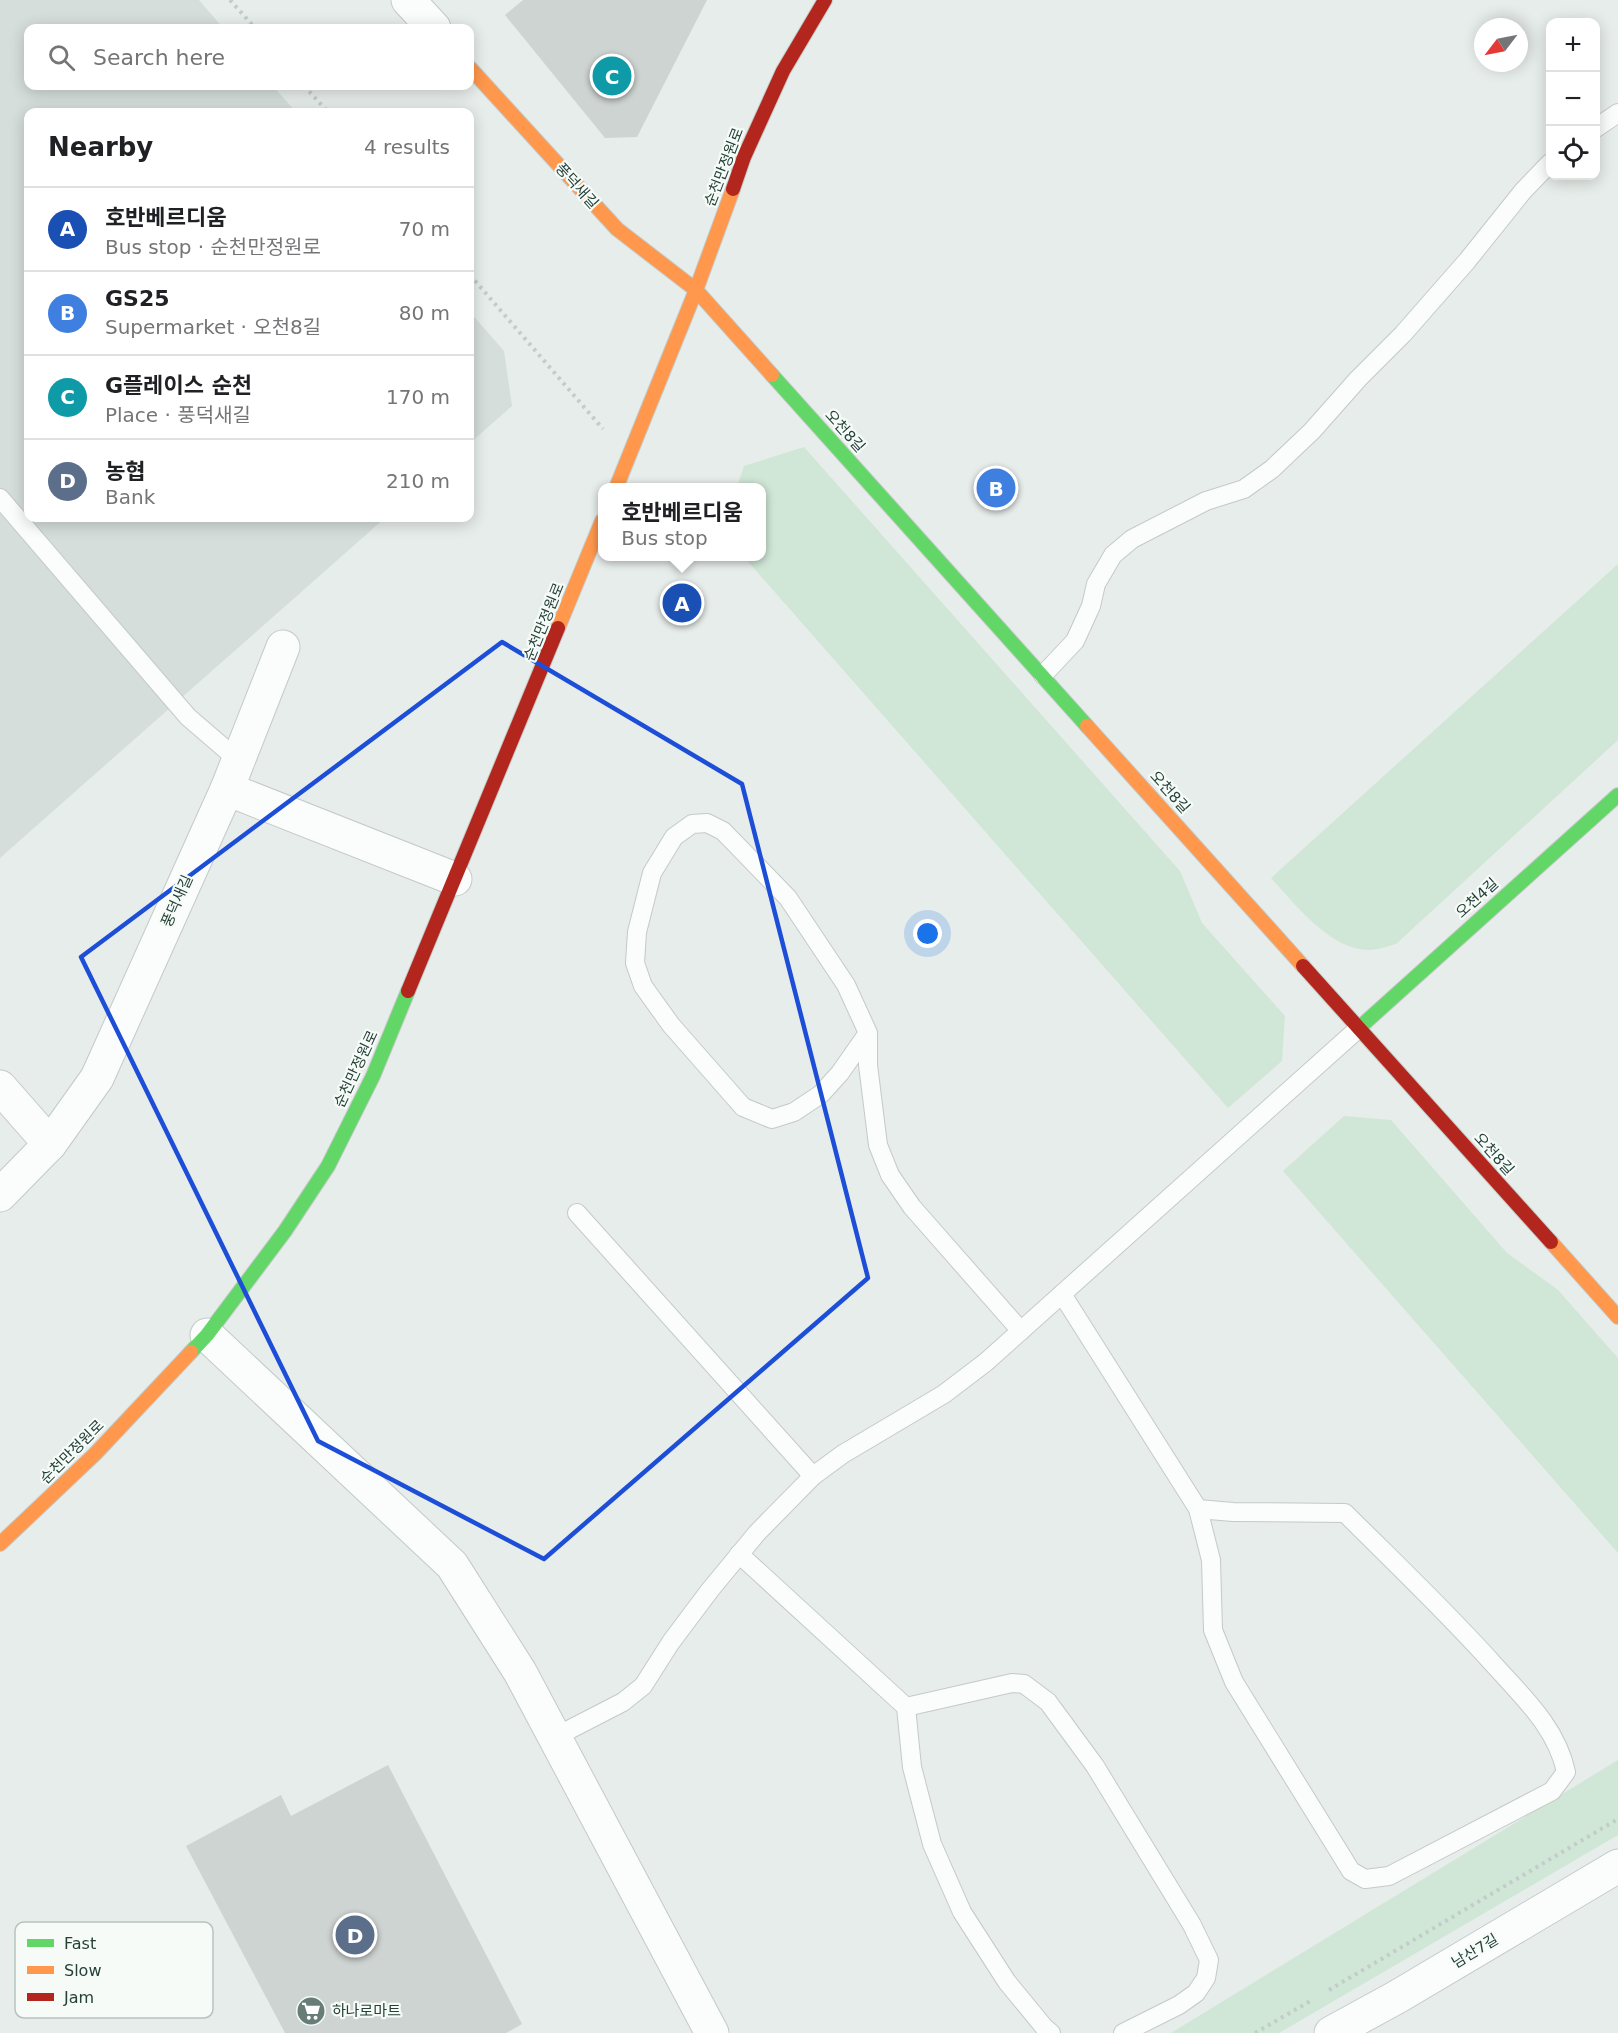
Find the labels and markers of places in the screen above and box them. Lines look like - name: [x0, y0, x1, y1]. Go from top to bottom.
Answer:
- pin: C: [592, 54, 632, 98]
- pin: B: [976, 466, 1016, 510]
- pin: A: [662, 580, 702, 626]
- pin: D: [336, 1912, 374, 1958]
- supermarket icon: 하나로마트: [295, 1995, 327, 2027]
- place label: 하나로마트: [332, 2002, 401, 2020]

